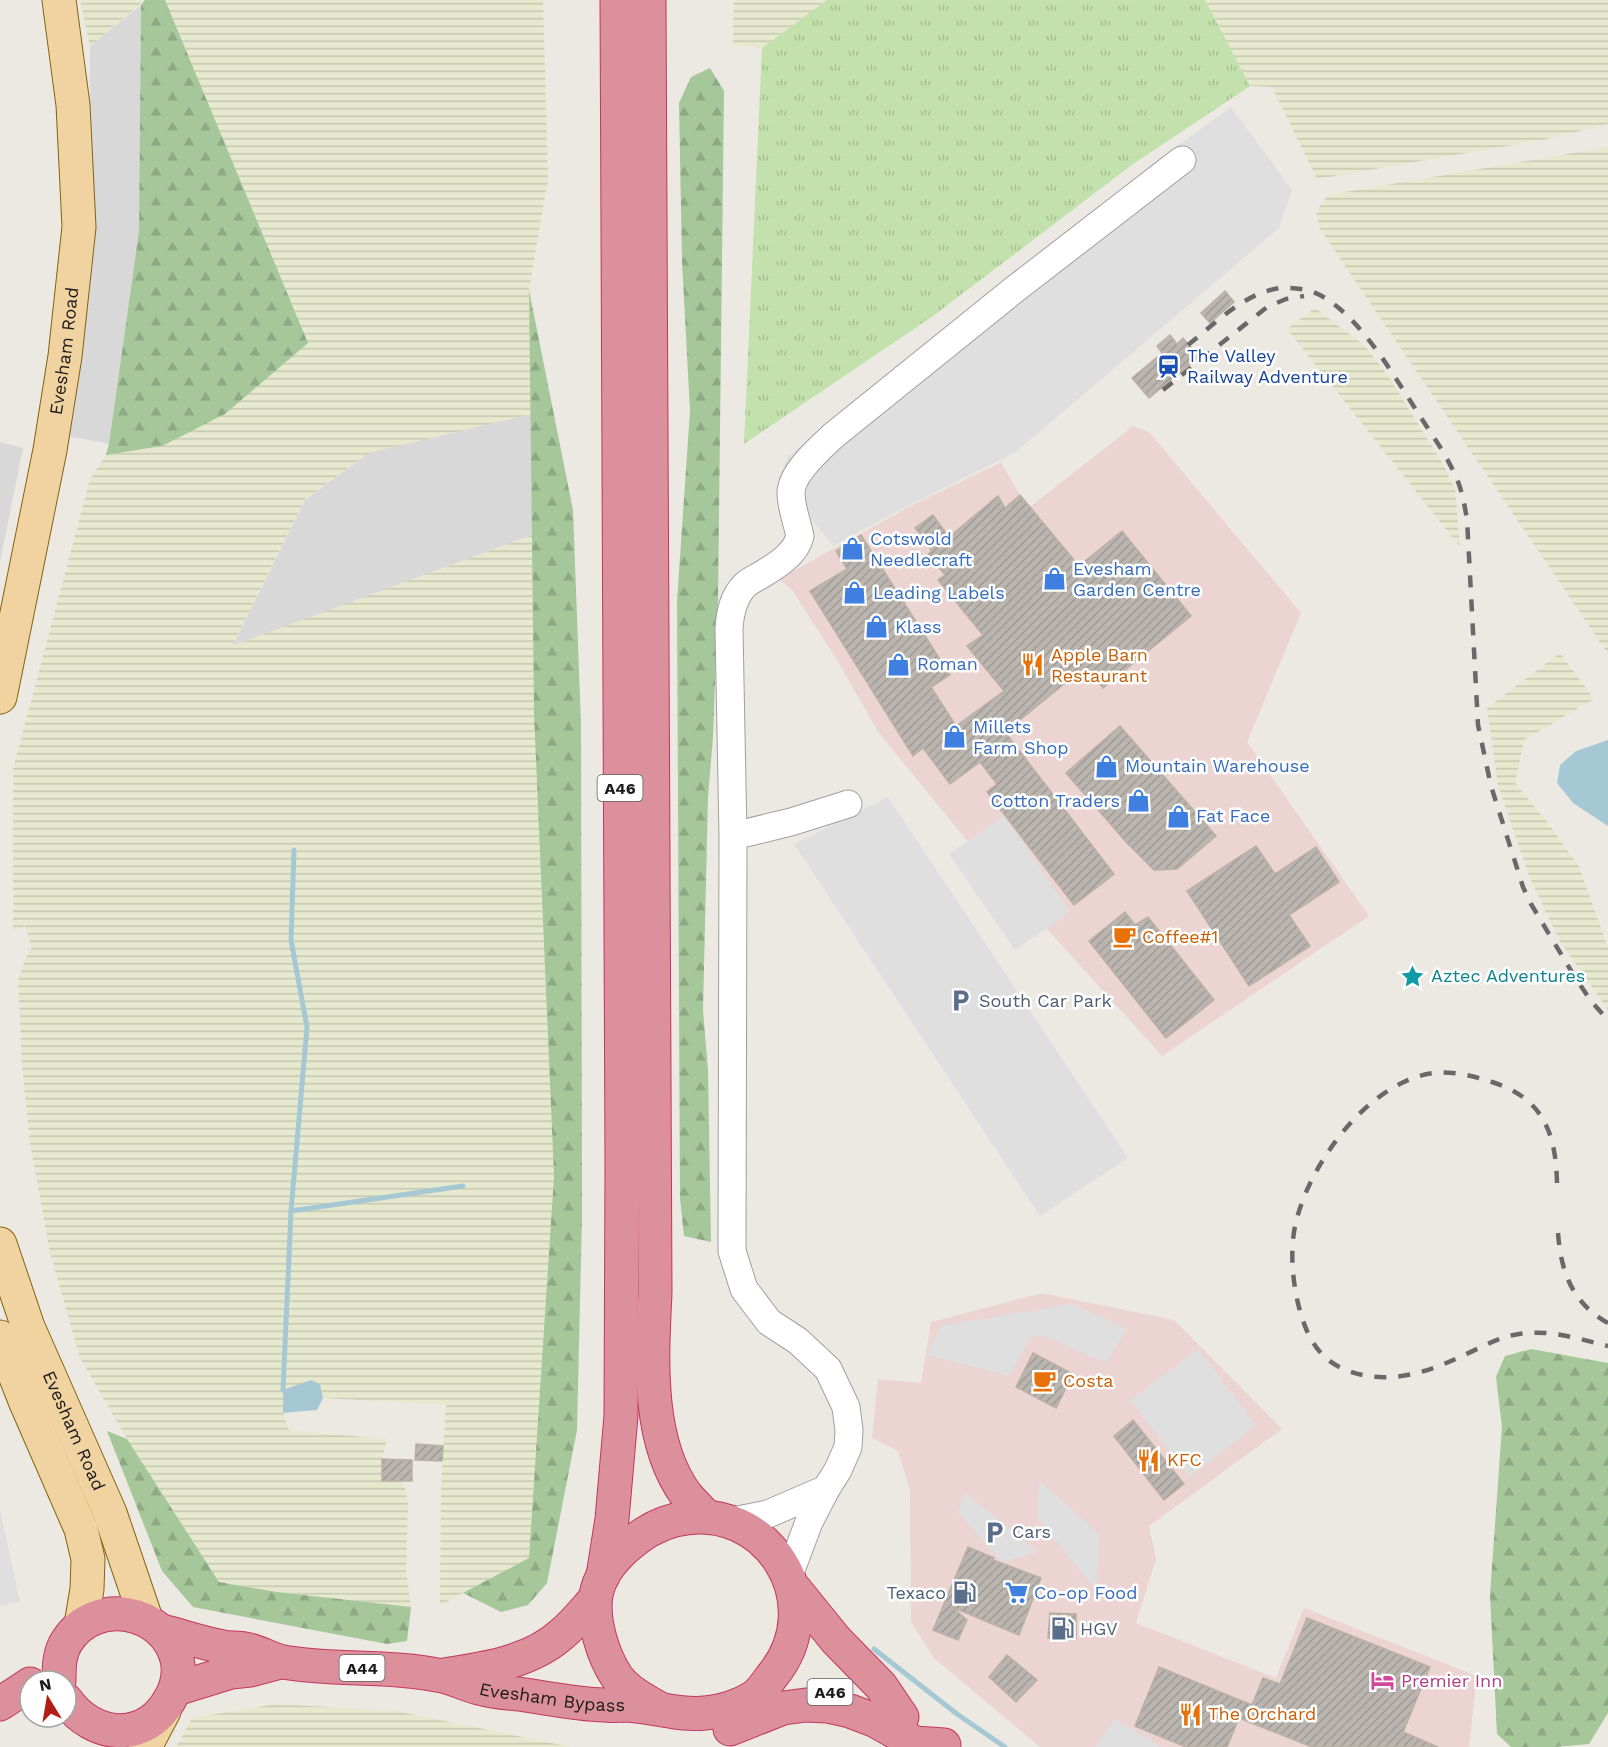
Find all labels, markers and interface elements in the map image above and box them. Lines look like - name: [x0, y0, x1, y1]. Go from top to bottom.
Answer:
- street label: Evesham Road: [45, 286, 82, 416]
- place label: The Valley Railway Adventure: [1187, 345, 1348, 387]
- station icon: The Valley Railway Adventure: [1156, 353, 1182, 379]
- place label: Cotswold Needlecraft: [870, 528, 972, 570]
- shop icon: Cotswold Needlecraft: [839, 536, 865, 562]
- place label: Evesham Garden Centre: [1073, 558, 1201, 600]
- shop icon: Evesham Garden Centre: [1042, 566, 1068, 592]
- shop icon: Leading Labels: [842, 580, 868, 606]
- place label: Leading Labels: [873, 582, 1005, 603]
- shop icon: Klass: [864, 614, 890, 640]
- place label: Klass: [895, 616, 941, 637]
- place label: Apple Barn Restaurant: [1051, 644, 1148, 686]
- shop icon: Roman: [886, 651, 912, 677]
- restaurant icon: Apple Barn Restaurant: [1020, 652, 1046, 678]
- place label: Roman: [917, 653, 978, 674]
- place label: Millets Farm Shop: [973, 716, 1069, 758]
- shop icon: Millets Farm Shop: [942, 724, 968, 750]
- shop icon: Mountain Warehouse: [1094, 753, 1120, 779]
- place label: Mountain Warehouse: [1125, 755, 1310, 776]
- road number: A46: [598, 775, 642, 801]
- shop icon: Cotton Traders: [1125, 788, 1151, 814]
- place label: Cotton Traders: [990, 790, 1120, 811]
- shop icon: Fat Face: [1165, 803, 1191, 829]
- place label: Fat Face: [1196, 805, 1270, 826]
- cafe icon: Coffee#1: [1111, 924, 1137, 950]
- place label: Coffee#1: [1142, 926, 1218, 947]
- place icon: Aztec Adventures: [1400, 963, 1426, 989]
- place label: Aztec Adventures: [1431, 965, 1585, 986]
- parking icon: South Car Park: [948, 988, 974, 1014]
- place label: South Car Park: [979, 990, 1112, 1011]
- street label: Evesham Road: [39, 1367, 110, 1494]
- cafe icon: Costa: [1032, 1368, 1058, 1394]
- place label: Costa: [1063, 1370, 1113, 1391]
- restaurant icon: KFC: [1136, 1447, 1162, 1473]
- place label: KFC: [1167, 1449, 1202, 1470]
- parking icon: Cars: [981, 1519, 1007, 1545]
- place label: Cars: [1012, 1521, 1051, 1542]
- fuel station icon: Texaco: [951, 1580, 977, 1606]
- supermarket icon: Co-op Food: [1003, 1580, 1029, 1606]
- place label: Texaco: [887, 1582, 946, 1603]
- place label: Co-op Food: [1034, 1582, 1137, 1603]
- fuel station icon: HGV: [1049, 1616, 1075, 1642]
- place label: HGV: [1080, 1618, 1118, 1639]
- road number: A44: [340, 1655, 385, 1681]
- hotel icon: Premier Inn: [1370, 1668, 1396, 1694]
- north arrow: [18, 1669, 78, 1729]
- place label: Premier Inn: [1401, 1670, 1502, 1691]
- text: N: [38, 1674, 53, 1695]
- street label: Evesham Bypass: [477, 1678, 625, 1715]
- road number: A46: [808, 1679, 852, 1705]
- restaurant icon: The Orchard: [1177, 1701, 1203, 1727]
- place label: The Orchard: [1208, 1703, 1316, 1724]

